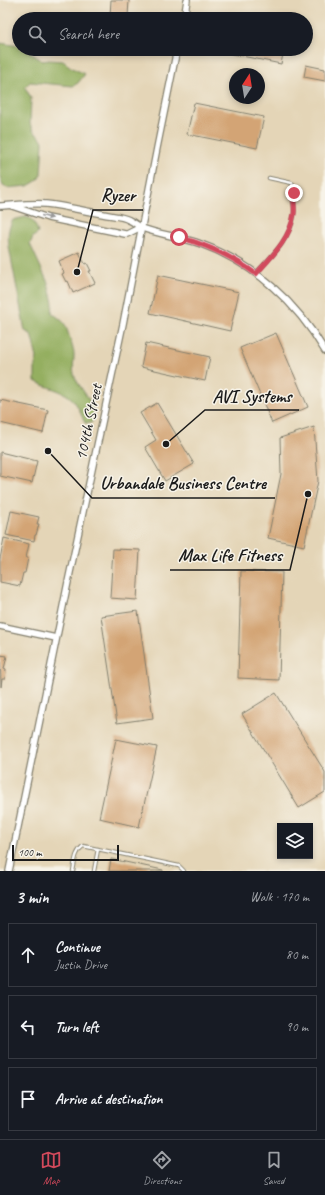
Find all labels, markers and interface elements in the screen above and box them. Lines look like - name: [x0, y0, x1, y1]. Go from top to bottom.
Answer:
- search box: [12, 12, 313, 56]
- icon: search: [26, 23, 48, 45]
- text: Search here: [58, 25, 119, 44]
- north arrow: [229, 68, 265, 104]
- callout: Ryzer: [93, 180, 143, 210]
- text: Ryzer: [101, 184, 138, 206]
- route end: [285, 184, 303, 202]
- one-way arrow: [41, 214, 53, 220]
- route start: [170, 228, 188, 246]
- street label: 104th Street: [70, 380, 107, 462]
- callout: AVI Systems: [205, 380, 299, 410]
- text: AVI Systems: [213, 385, 293, 407]
- callout: Urbandale Business Centre: [92, 468, 275, 498]
- text: Urbandale Business Centre: [100, 472, 268, 494]
- callout: Max Life Fitness: [170, 540, 290, 570]
- text: Max Life Fitness: [178, 544, 283, 566]
- map controls: [277, 823, 313, 859]
- button: layers: [277, 823, 313, 859]
- scale bar: [12, 843, 119, 862]
- text: 100 m: [18, 845, 42, 859]
- text: 3 min: [16, 887, 49, 908]
- text: Walk · 170 m: [250, 889, 309, 905]
- text: Continue: [55, 938, 100, 957]
- icon: ahead: [17, 944, 39, 966]
- text: 80 m: [286, 947, 308, 963]
- text: Justin Drive: [55, 957, 107, 973]
- icon: left: [17, 1016, 39, 1038]
- text: Turn left: [55, 1018, 98, 1037]
- text: 90 m: [286, 1019, 308, 1035]
- icon: arrive: [17, 1088, 39, 1110]
- text: Arrive at destination: [55, 1090, 162, 1109]
- tab: Map: [40, 1149, 62, 1187]
- tab: Directions: [143, 1149, 182, 1187]
- tab: Saved: [263, 1149, 285, 1187]

